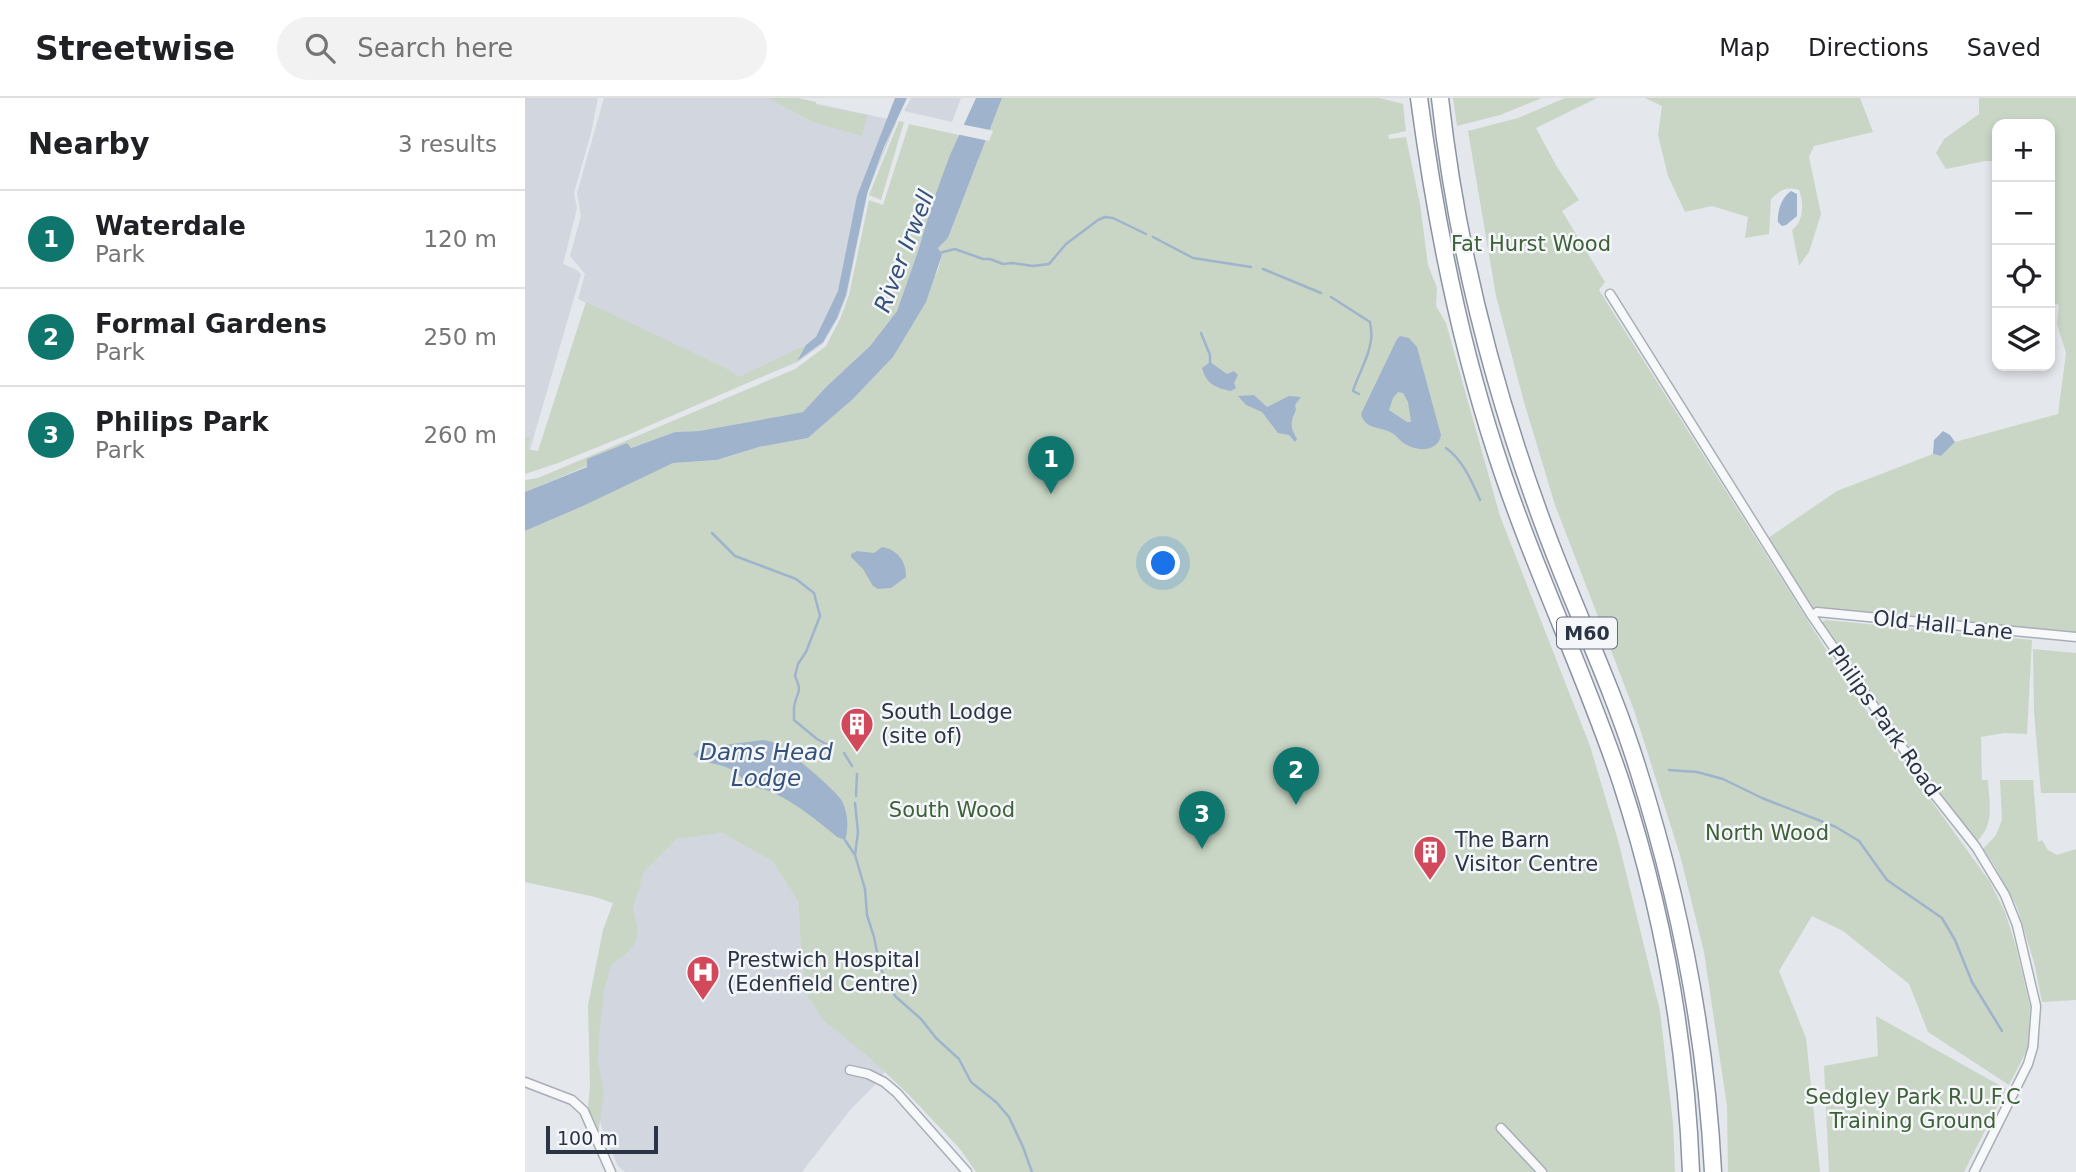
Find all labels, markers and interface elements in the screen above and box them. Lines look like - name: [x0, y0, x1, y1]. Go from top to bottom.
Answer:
- search box: [277, 17, 767, 80]
- text: Streetwise: [35, 29, 235, 68]
- icon: search: [301, 29, 339, 67]
- text: Search here: [357, 33, 513, 63]
- text: Map: [1719, 34, 1770, 62]
- text: Directions: [1808, 34, 1929, 62]
- text: Saved: [1967, 34, 2041, 62]
- map controls: [1992, 119, 2055, 371]
- button: +: [1992, 119, 2055, 182]
- text: Nearby: [28, 126, 150, 161]
- text: 3 results: [398, 131, 497, 157]
- button: −: [1992, 182, 2055, 245]
- water label: River Irwell: [869, 186, 939, 316]
- text: Waterdale: [95, 211, 246, 241]
- text: 1: [43, 226, 59, 252]
- text: 120 m: [423, 226, 497, 252]
- park label: Fat Hurst Wood: [1451, 232, 1611, 256]
- text: Park: [95, 241, 145, 267]
- button: locate: [1992, 245, 2055, 308]
- button: layers: [1992, 308, 2055, 371]
- text: Formal Gardens: [95, 309, 327, 339]
- text: 2: [43, 324, 59, 350]
- text: 250 m: [423, 324, 497, 350]
- text: Park: [95, 339, 145, 365]
- text: Philips Park: [95, 407, 268, 437]
- text: 3: [43, 422, 59, 448]
- text: 260 m: [423, 422, 497, 448]
- pin: 1: [1028, 436, 1074, 494]
- text: Park: [95, 437, 145, 463]
- your location: [1146, 546, 1180, 580]
- street label: Old Hall Lane: [1872, 606, 2014, 644]
- road number: M60: [1557, 618, 1617, 648]
- street label: Philips Park Road: [1823, 641, 1945, 801]
- place label: South Lodge (site of): [881, 700, 1012, 748]
- building icon: South Lodge (site of): [838, 705, 876, 754]
- water label: Dams Head Lodge: [699, 739, 833, 791]
- pin: 2: [1273, 747, 1319, 805]
- pin: 3: [1179, 791, 1225, 849]
- park label: South Wood: [889, 798, 1015, 822]
- park label: North Wood: [1705, 821, 1829, 845]
- place label: The Barn Visitor Centre: [1454, 828, 1598, 876]
- building icon: The Barn Visitor Centre: [1411, 833, 1449, 882]
- place label: Prestwich Hospital (Edenfield Centre): [727, 948, 920, 996]
- hospital icon: Prestwich Hospital (Edenfield Centre): [684, 953, 722, 1002]
- park label: Sedgley Park R.U.F.C Training Ground: [1805, 1085, 2021, 1133]
- scale bar: [546, 1123, 658, 1155]
- text: 100 m: [557, 1127, 618, 1149]

